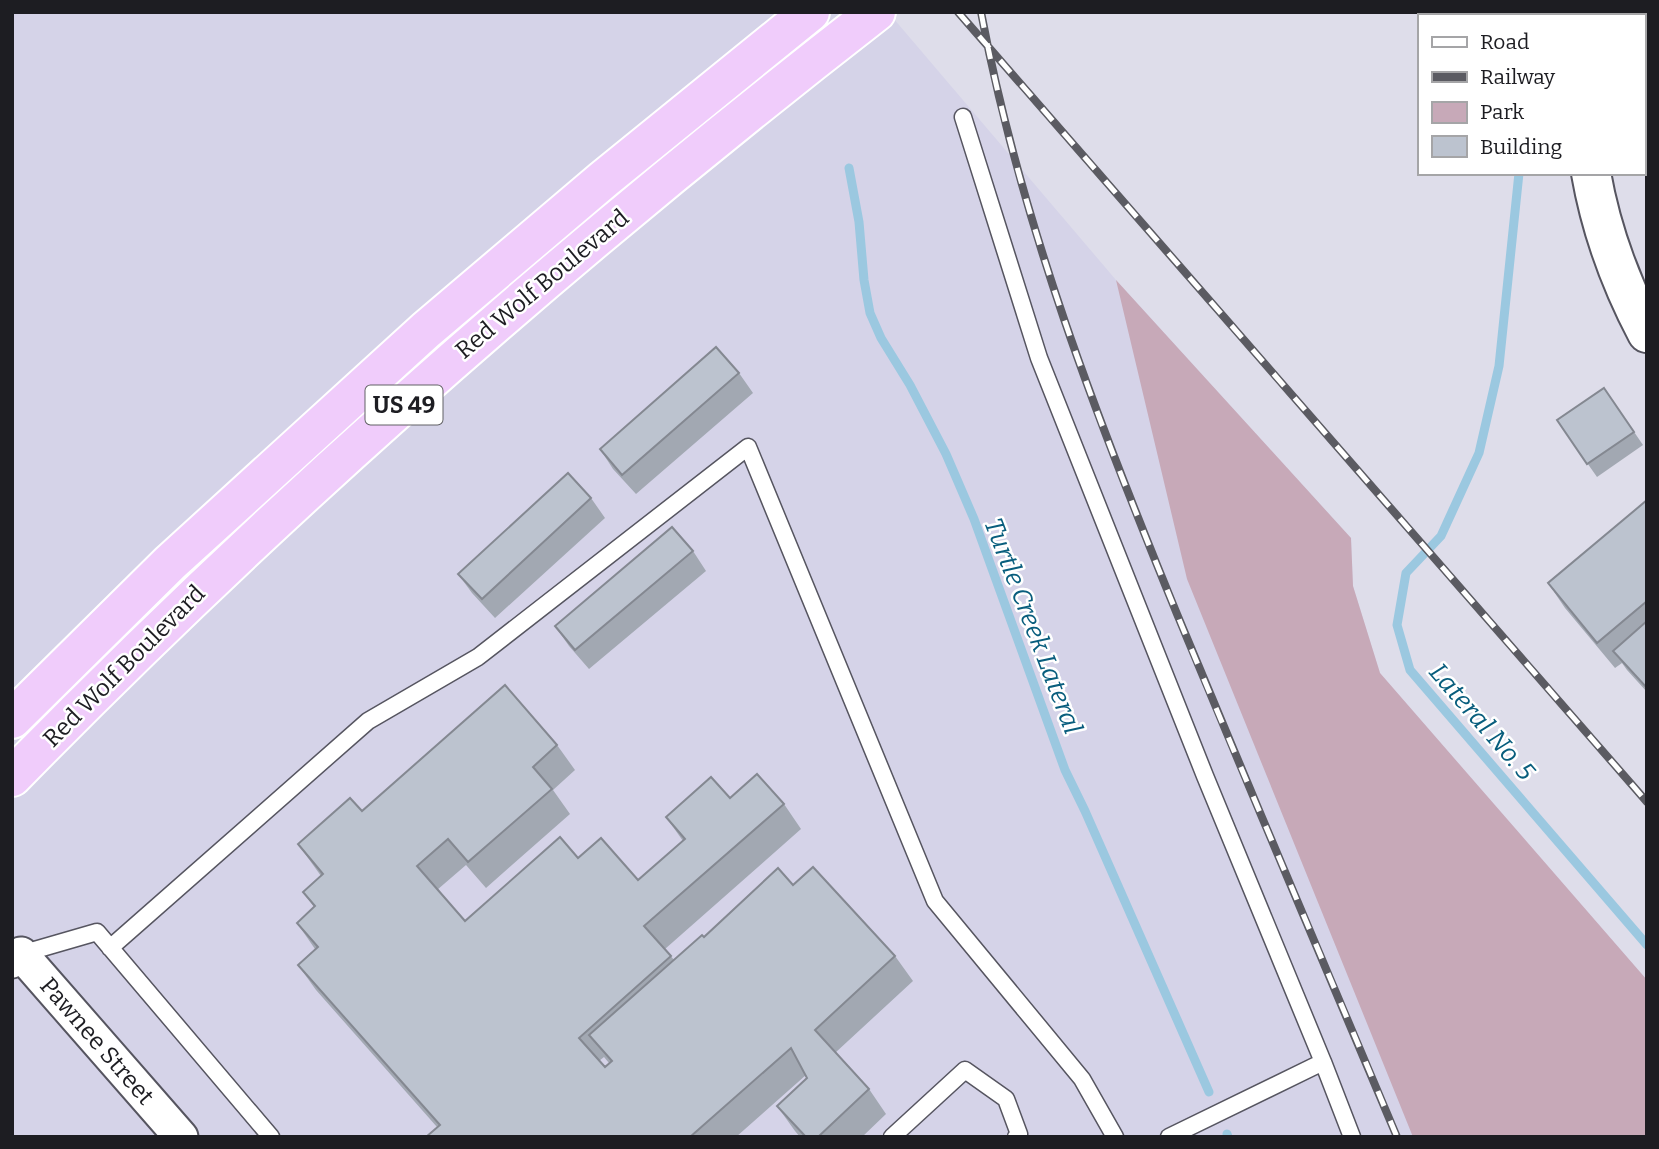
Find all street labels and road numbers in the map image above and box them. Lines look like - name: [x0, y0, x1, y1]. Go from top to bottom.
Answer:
- street label: Red Wolf Boulevard: [450, 203, 634, 365]
- road number: US 49: [366, 386, 442, 424]
- street label: Red Wolf Boulevard: [37, 579, 211, 753]
- street label: Pawnee Street: [34, 972, 160, 1111]

